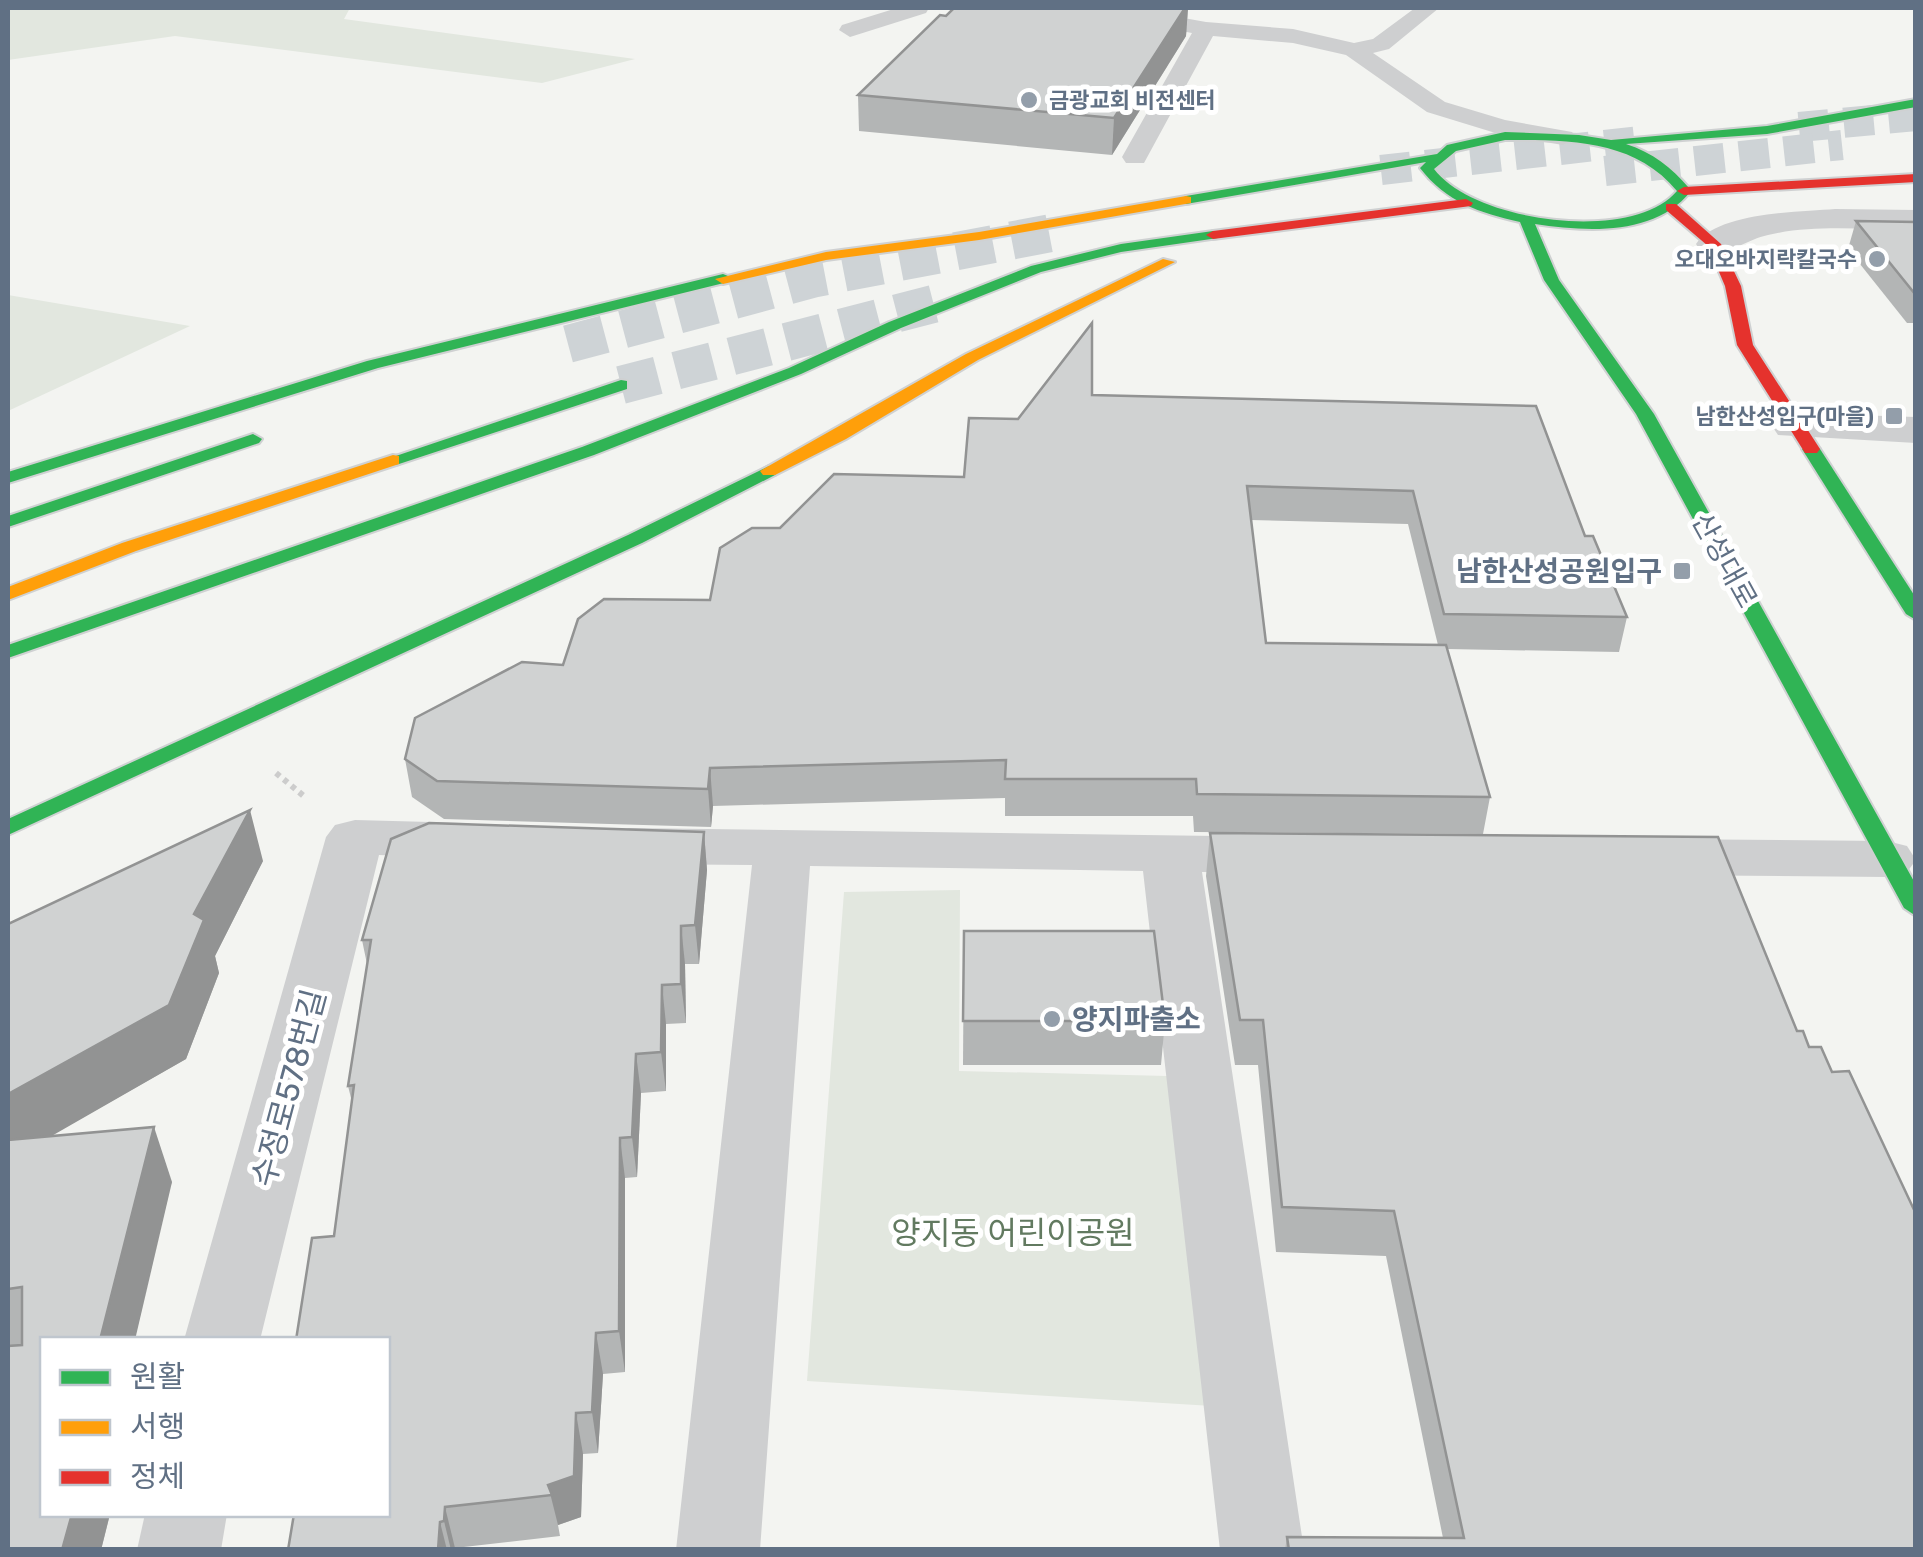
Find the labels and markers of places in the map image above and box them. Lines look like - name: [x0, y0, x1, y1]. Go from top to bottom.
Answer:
- place label: 금광교회 비전센터: [1049, 87, 1216, 114]
- marker: 금광교회 비전센터: [1018, 89, 1040, 111]
- place label: 오대오바지락칼국수: [1675, 246, 1857, 273]
- marker: 오대오바지락칼국수: [1866, 248, 1888, 270]
- place label: 남한산성입구(마을): [1695, 403, 1874, 430]
- marker: 남한산성입구(마을): [1883, 405, 1905, 427]
- place label: 남한산성공원입구: [1456, 555, 1662, 588]
- marker: 남한산성공원입구: [1671, 560, 1693, 582]
- place label: 양지파출소: [1072, 1003, 1201, 1036]
- marker: 양지파출소: [1041, 1008, 1063, 1030]

